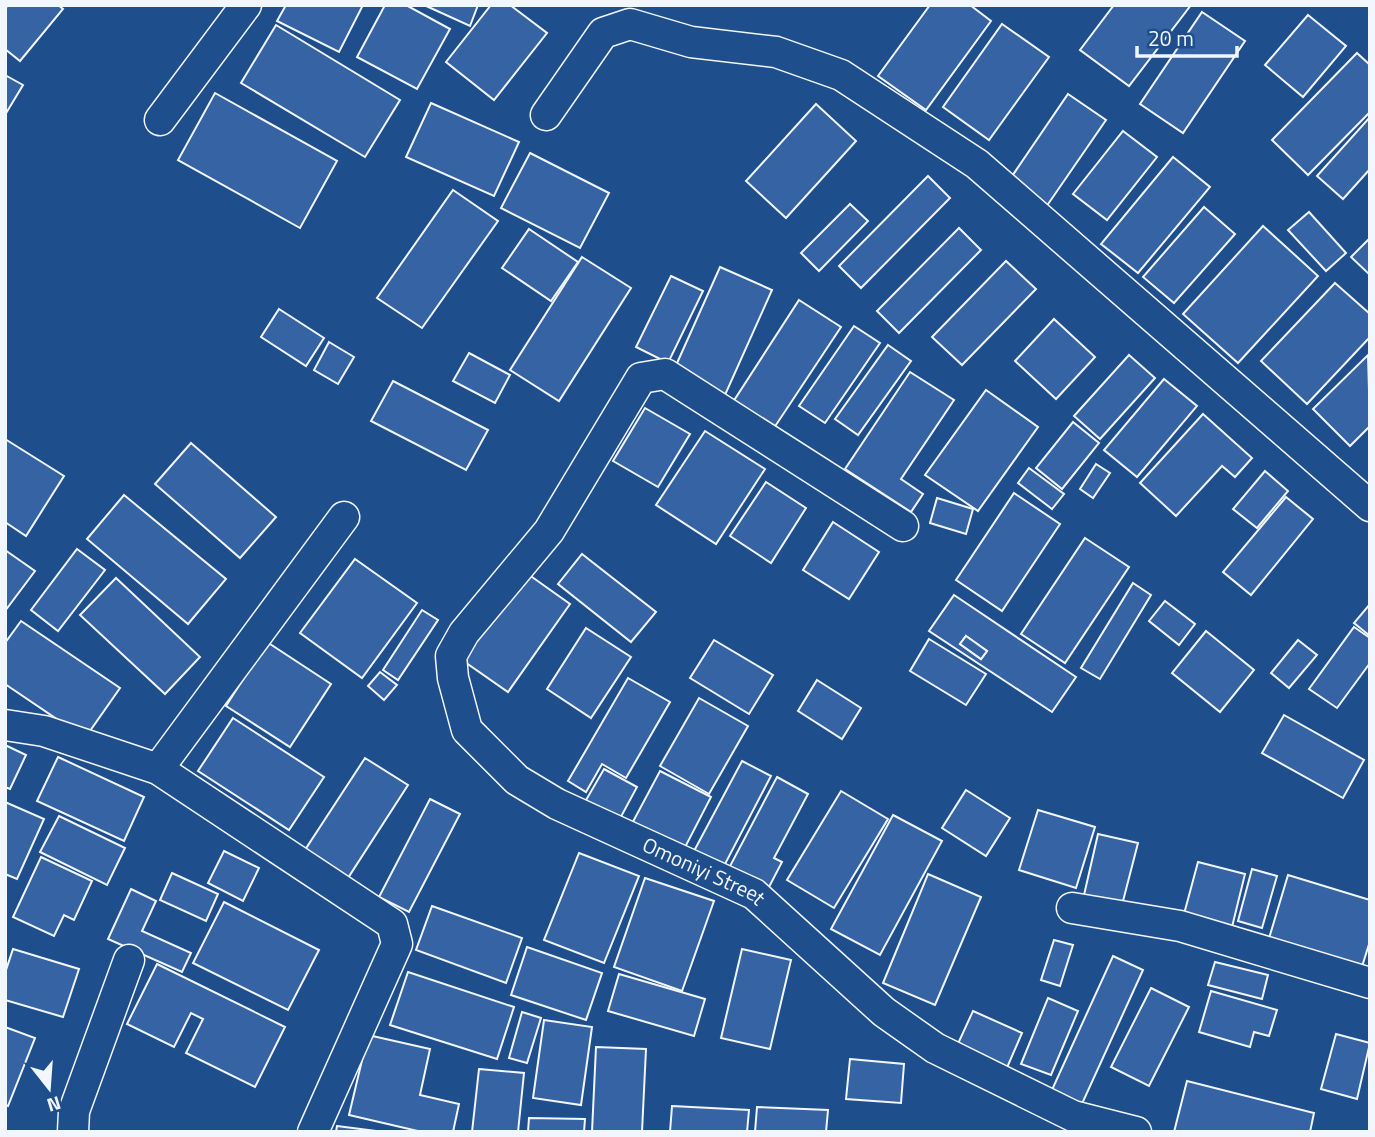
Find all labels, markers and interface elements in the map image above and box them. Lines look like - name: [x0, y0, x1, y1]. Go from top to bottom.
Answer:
- scale bar: [1137, 14, 1237, 58]
- text: 20 m: [1148, 22, 1194, 54]
- street label: Omoniyi Street: [637, 828, 774, 913]
- north arrow: [14, 1053, 84, 1123]
- text: N: [44, 1089, 65, 1121]

